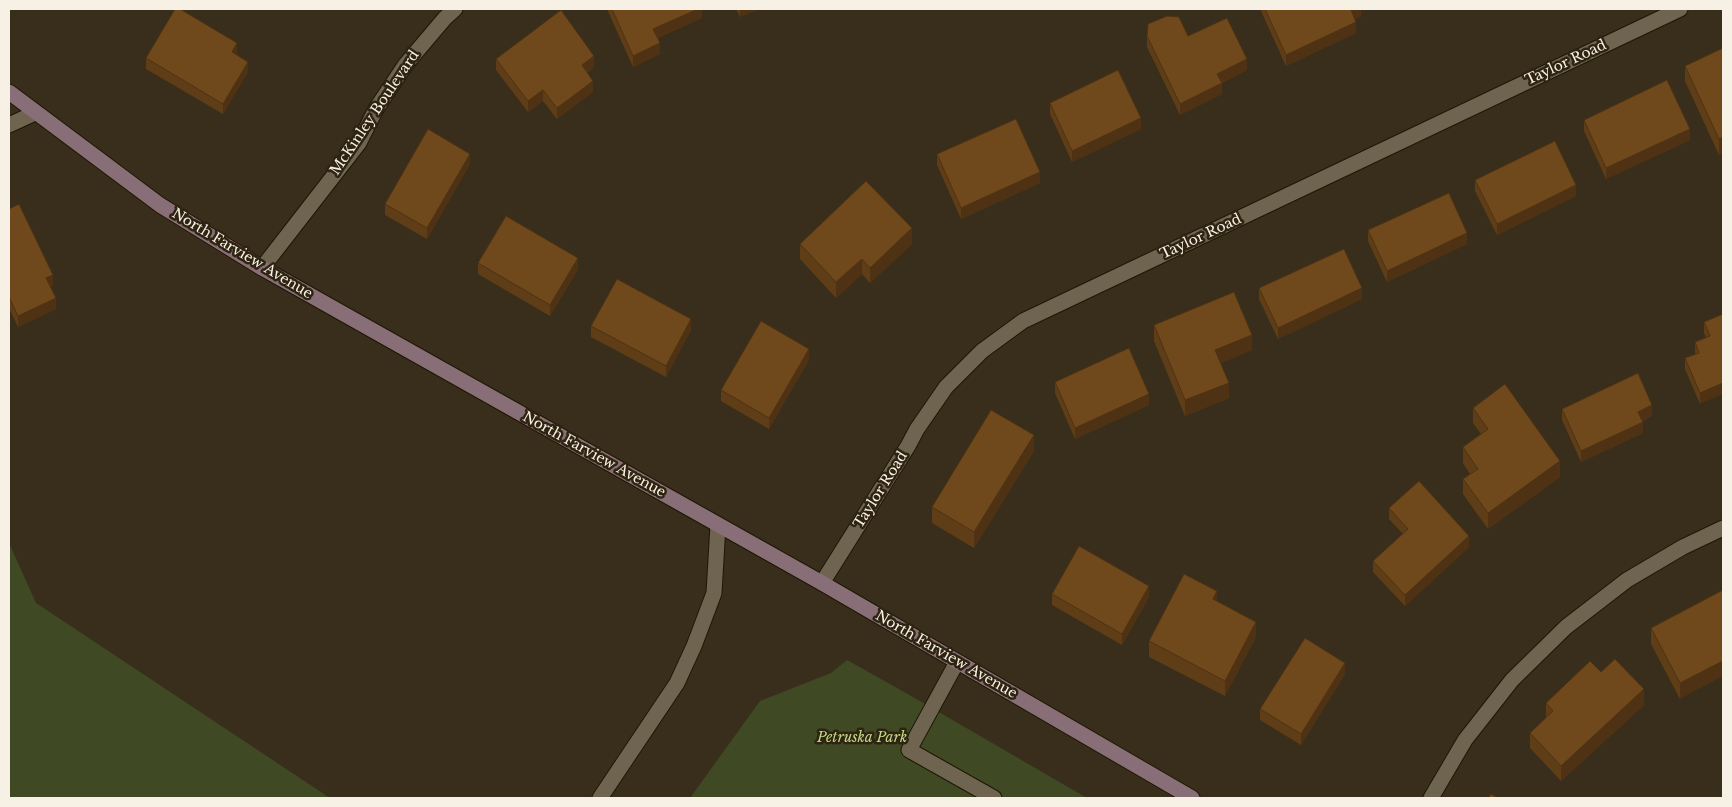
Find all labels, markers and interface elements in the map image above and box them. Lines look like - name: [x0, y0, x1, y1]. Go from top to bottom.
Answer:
- street label: Taylor Road: [1523, 37, 1609, 89]
- street label: McKinley Boulevard: [327, 47, 423, 179]
- street label: North Farview Avenue: [169, 205, 315, 303]
- street label: Taylor Road: [1158, 211, 1244, 263]
- street label: North Farview Avenue: [520, 409, 668, 501]
- street label: Taylor Road: [851, 448, 911, 532]
- street label: North Farview Avenue: [872, 608, 1020, 702]
- park label: Petruska Park: [817, 730, 907, 746]

